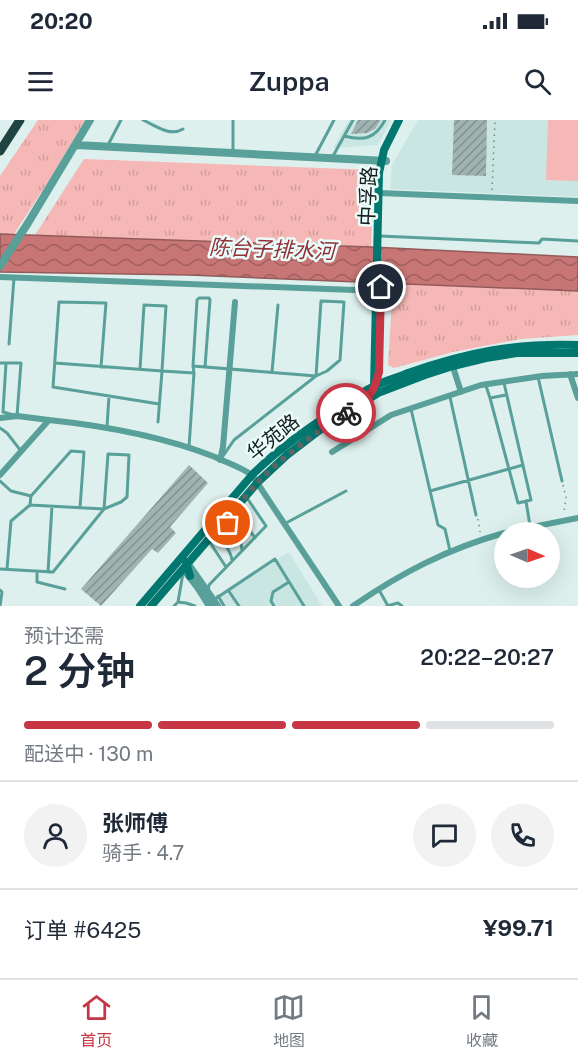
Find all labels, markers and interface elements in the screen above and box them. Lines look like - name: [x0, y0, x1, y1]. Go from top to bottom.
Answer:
- text: 20:20: [30, 8, 93, 34]
- icon: menu: [24, 65, 57, 98]
- text: Zuppa: [248, 65, 330, 97]
- icon: search: [521, 65, 554, 98]
- street label: 中孚路: [354, 165, 382, 227]
- water label: 陈台子排水河: [209, 234, 339, 264]
- pin: [355, 261, 406, 312]
- icon: home: [364, 270, 397, 303]
- courier: [316, 383, 376, 443]
- icon: bike: [330, 397, 363, 430]
- street label: 华苑路: [242, 409, 304, 465]
- pin: [202, 497, 253, 548]
- icon: bag: [211, 506, 244, 539]
- north arrow: [494, 522, 560, 588]
- map controls: [494, 522, 560, 588]
- text: 预计还需: [24, 624, 104, 648]
- text: 20:22–20:27: [420, 644, 554, 670]
- text: 2 分钟: [24, 648, 135, 694]
- text: 配送中 · 130 m: [24, 742, 153, 766]
- button: person: [24, 804, 87, 867]
- button: chat: [413, 804, 476, 867]
- button: phone: [491, 804, 554, 867]
- text: 张师傅: [102, 810, 168, 836]
- text: 骑手 · 4.7: [102, 841, 184, 865]
- text: ¥99.71: [483, 915, 554, 941]
- text: 订单 #6425: [24, 917, 141, 943]
- tab: 首页: [80, 991, 113, 1051]
- tab: 地图: [272, 991, 305, 1051]
- tab: 收藏: [465, 991, 498, 1051]

